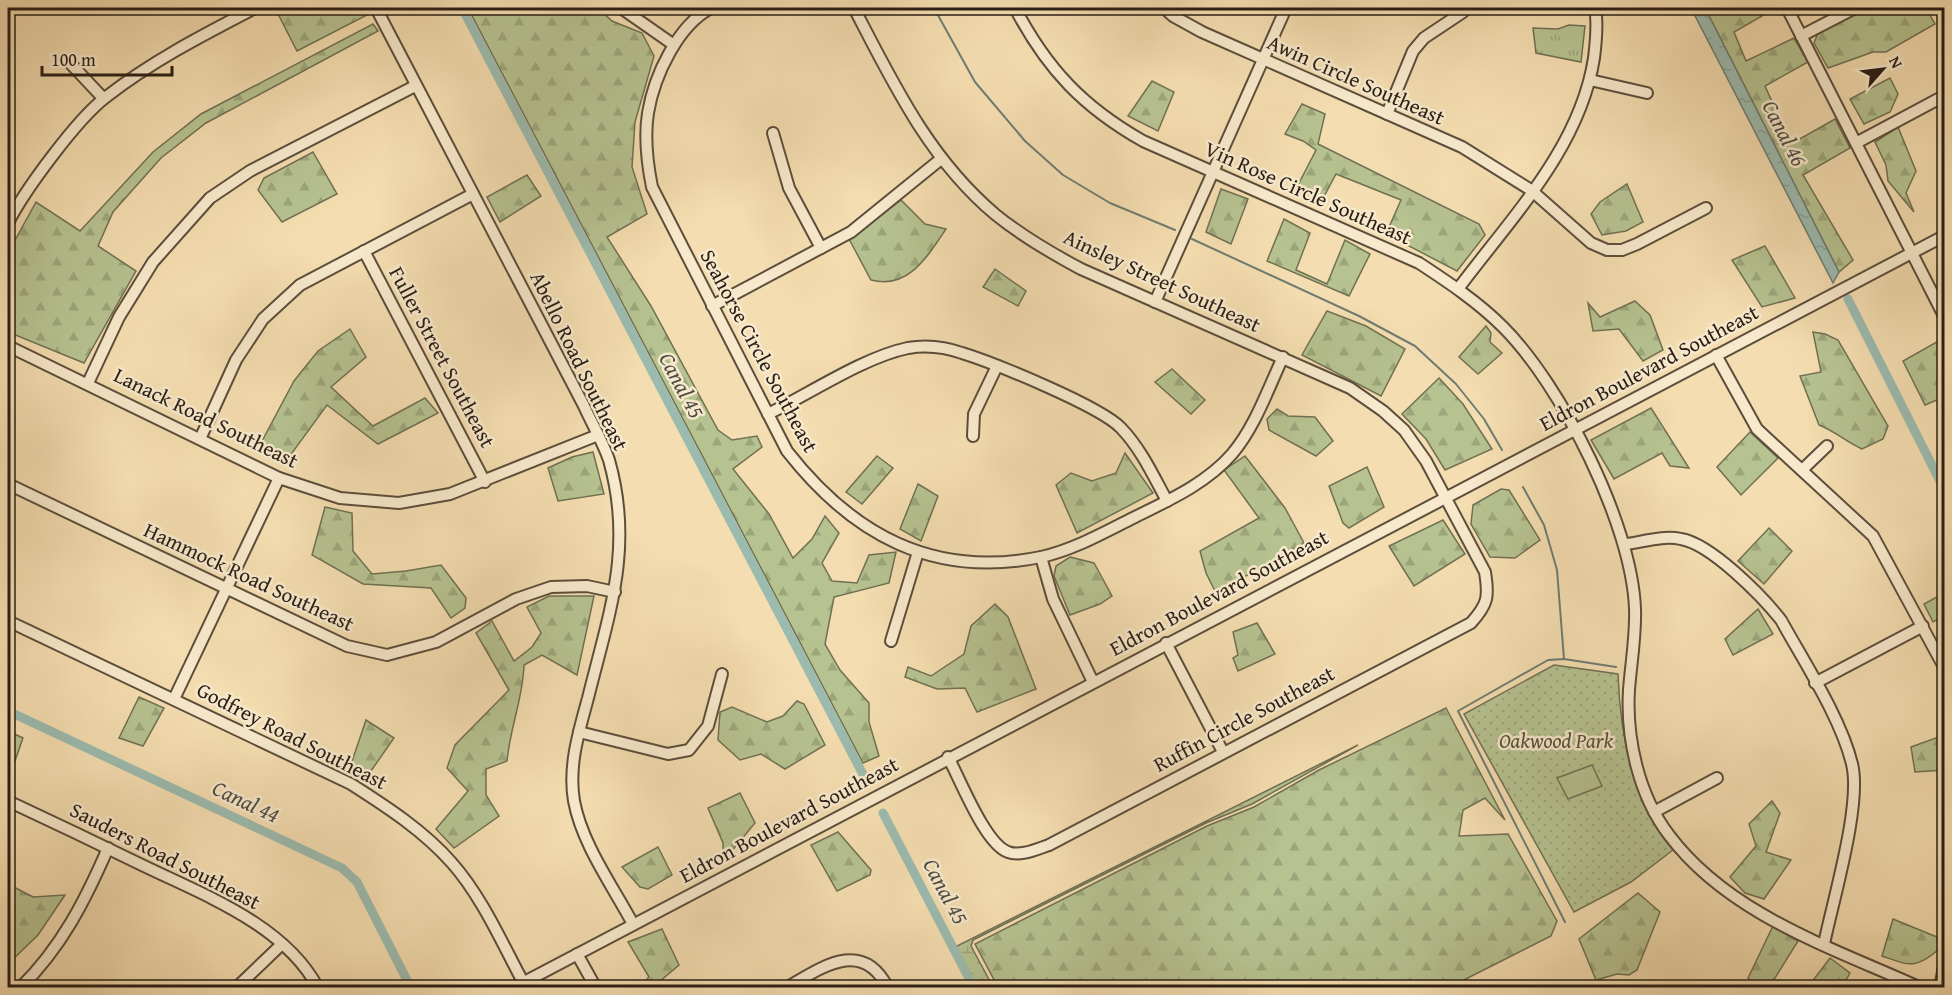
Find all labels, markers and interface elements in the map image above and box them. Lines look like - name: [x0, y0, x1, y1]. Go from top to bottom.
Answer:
- street label: Awin Circle Southeast: [1263, 26, 1450, 133]
- scale bar: [42, 39, 172, 77]
- north arrow: [1853, 39, 1913, 99]
- text: 100 m: [51, 46, 96, 73]
- text: N: [1883, 52, 1909, 73]
- water label: Canal 46: [1755, 94, 1815, 172]
- street label: Vin Rose Circle Southeast: [1200, 133, 1417, 252]
- street label: Ainsley Street Southeast: [1058, 221, 1266, 340]
- street label: Seahorse Circle Southeast: [693, 244, 826, 458]
- street label: Fuller Street Southeast: [381, 261, 504, 453]
- street label: Abello Road Southeast: [523, 266, 637, 456]
- street label: Eldron Boulevard Southeast: [1534, 296, 1764, 439]
- water label: Canal 45: [651, 346, 713, 424]
- street label: Lanack Road Southeast: [109, 359, 304, 476]
- street label: Hammock Road Southeast: [139, 514, 360, 639]
- street label: Eldron Boulevard Southeast: [1104, 521, 1334, 664]
- street label: Ruffin Circle Southeast: [1148, 657, 1340, 779]
- street label: Godfrey Road Southeast: [192, 674, 393, 797]
- park label: Oakwood Park: [1499, 725, 1613, 756]
- street label: Eldron Boulevard Southeast: [674, 748, 904, 891]
- water label: Canal 44: [207, 772, 285, 830]
- street label: Sauders Road Southeast: [65, 794, 266, 917]
- water label: Canal 45: [915, 852, 977, 930]

